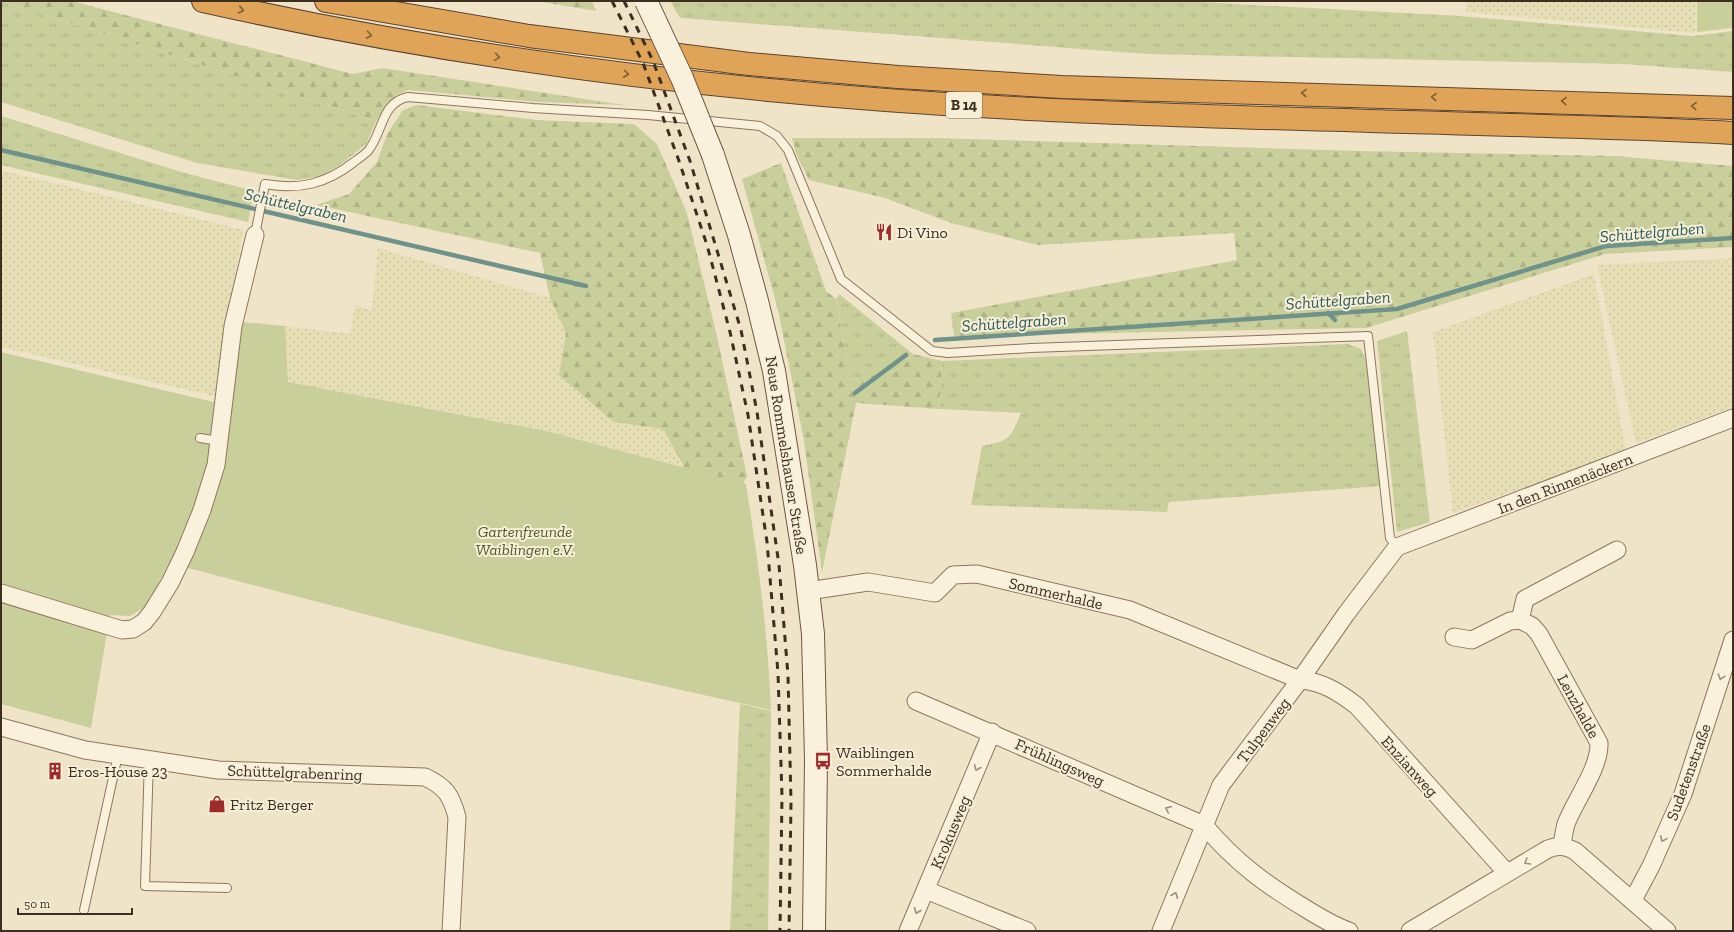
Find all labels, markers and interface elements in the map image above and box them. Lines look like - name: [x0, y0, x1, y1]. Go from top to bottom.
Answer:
- one-way arrow: [238, 5, 244, 13]
- one-way arrow: [365, 31, 372, 39]
- one-way arrow: [494, 52, 500, 61]
- one-way arrow: [623, 69, 629, 78]
- one-way arrow: [1301, 89, 1307, 98]
- road number: B 14: [946, 92, 982, 118]
- one-way arrow: [1431, 93, 1437, 102]
- one-way arrow: [1561, 97, 1567, 106]
- one-way arrow: [1691, 102, 1697, 111]
- water label: Schüttelgraben: [243, 183, 349, 227]
- water label: Schüttelgraben: [1599, 217, 1705, 247]
- restaurant icon: Di Vino: [874, 222, 894, 242]
- place label: Di Vino: [897, 223, 948, 242]
- water label: Schüttelgraben: [1285, 286, 1391, 314]
- water label: Schüttelgraben: [961, 308, 1067, 336]
- street label: Neue Rommelshauser Straße: [761, 355, 812, 556]
- street label: In den Rinnenäckern: [1495, 449, 1636, 518]
- park label: Gartenfreunde Waiblingen e.V.: [476, 522, 574, 559]
- street label: Sommerhalde: [1007, 573, 1105, 614]
- street label: Lenzhalde: [1553, 671, 1604, 742]
- one-way arrow: [1717, 673, 1725, 680]
- street label: Tulpenweg: [1233, 694, 1294, 767]
- street label: Sudetenstraße: [1662, 721, 1715, 823]
- street label: Enzianweg: [1377, 732, 1442, 801]
- street label: Frühlingsweg: [1012, 734, 1108, 791]
- place label: Waiblingen Sommerhalde: [836, 743, 932, 780]
- bus stop icon: Waiblingen Sommerhalde: [813, 751, 833, 771]
- building icon: Eros-House 23: [45, 761, 65, 781]
- street label: Schüttelgrabenring: [227, 761, 363, 784]
- place label: Eros-House 23: [68, 762, 168, 781]
- one-way arrow: [973, 765, 981, 772]
- street label: Krokusweg: [927, 792, 975, 872]
- shop icon: Fritz Berger: [207, 794, 227, 814]
- place label: Fritz Berger: [230, 795, 314, 814]
- one-way arrow: [1165, 806, 1172, 814]
- one-way arrow: [1660, 834, 1668, 842]
- one-way arrow: [1524, 857, 1531, 864]
- scale bar: [18, 890, 132, 916]
- one-way arrow: [1171, 891, 1179, 898]
- text: 50 m: [24, 897, 51, 911]
- one-way arrow: [914, 906, 922, 914]

